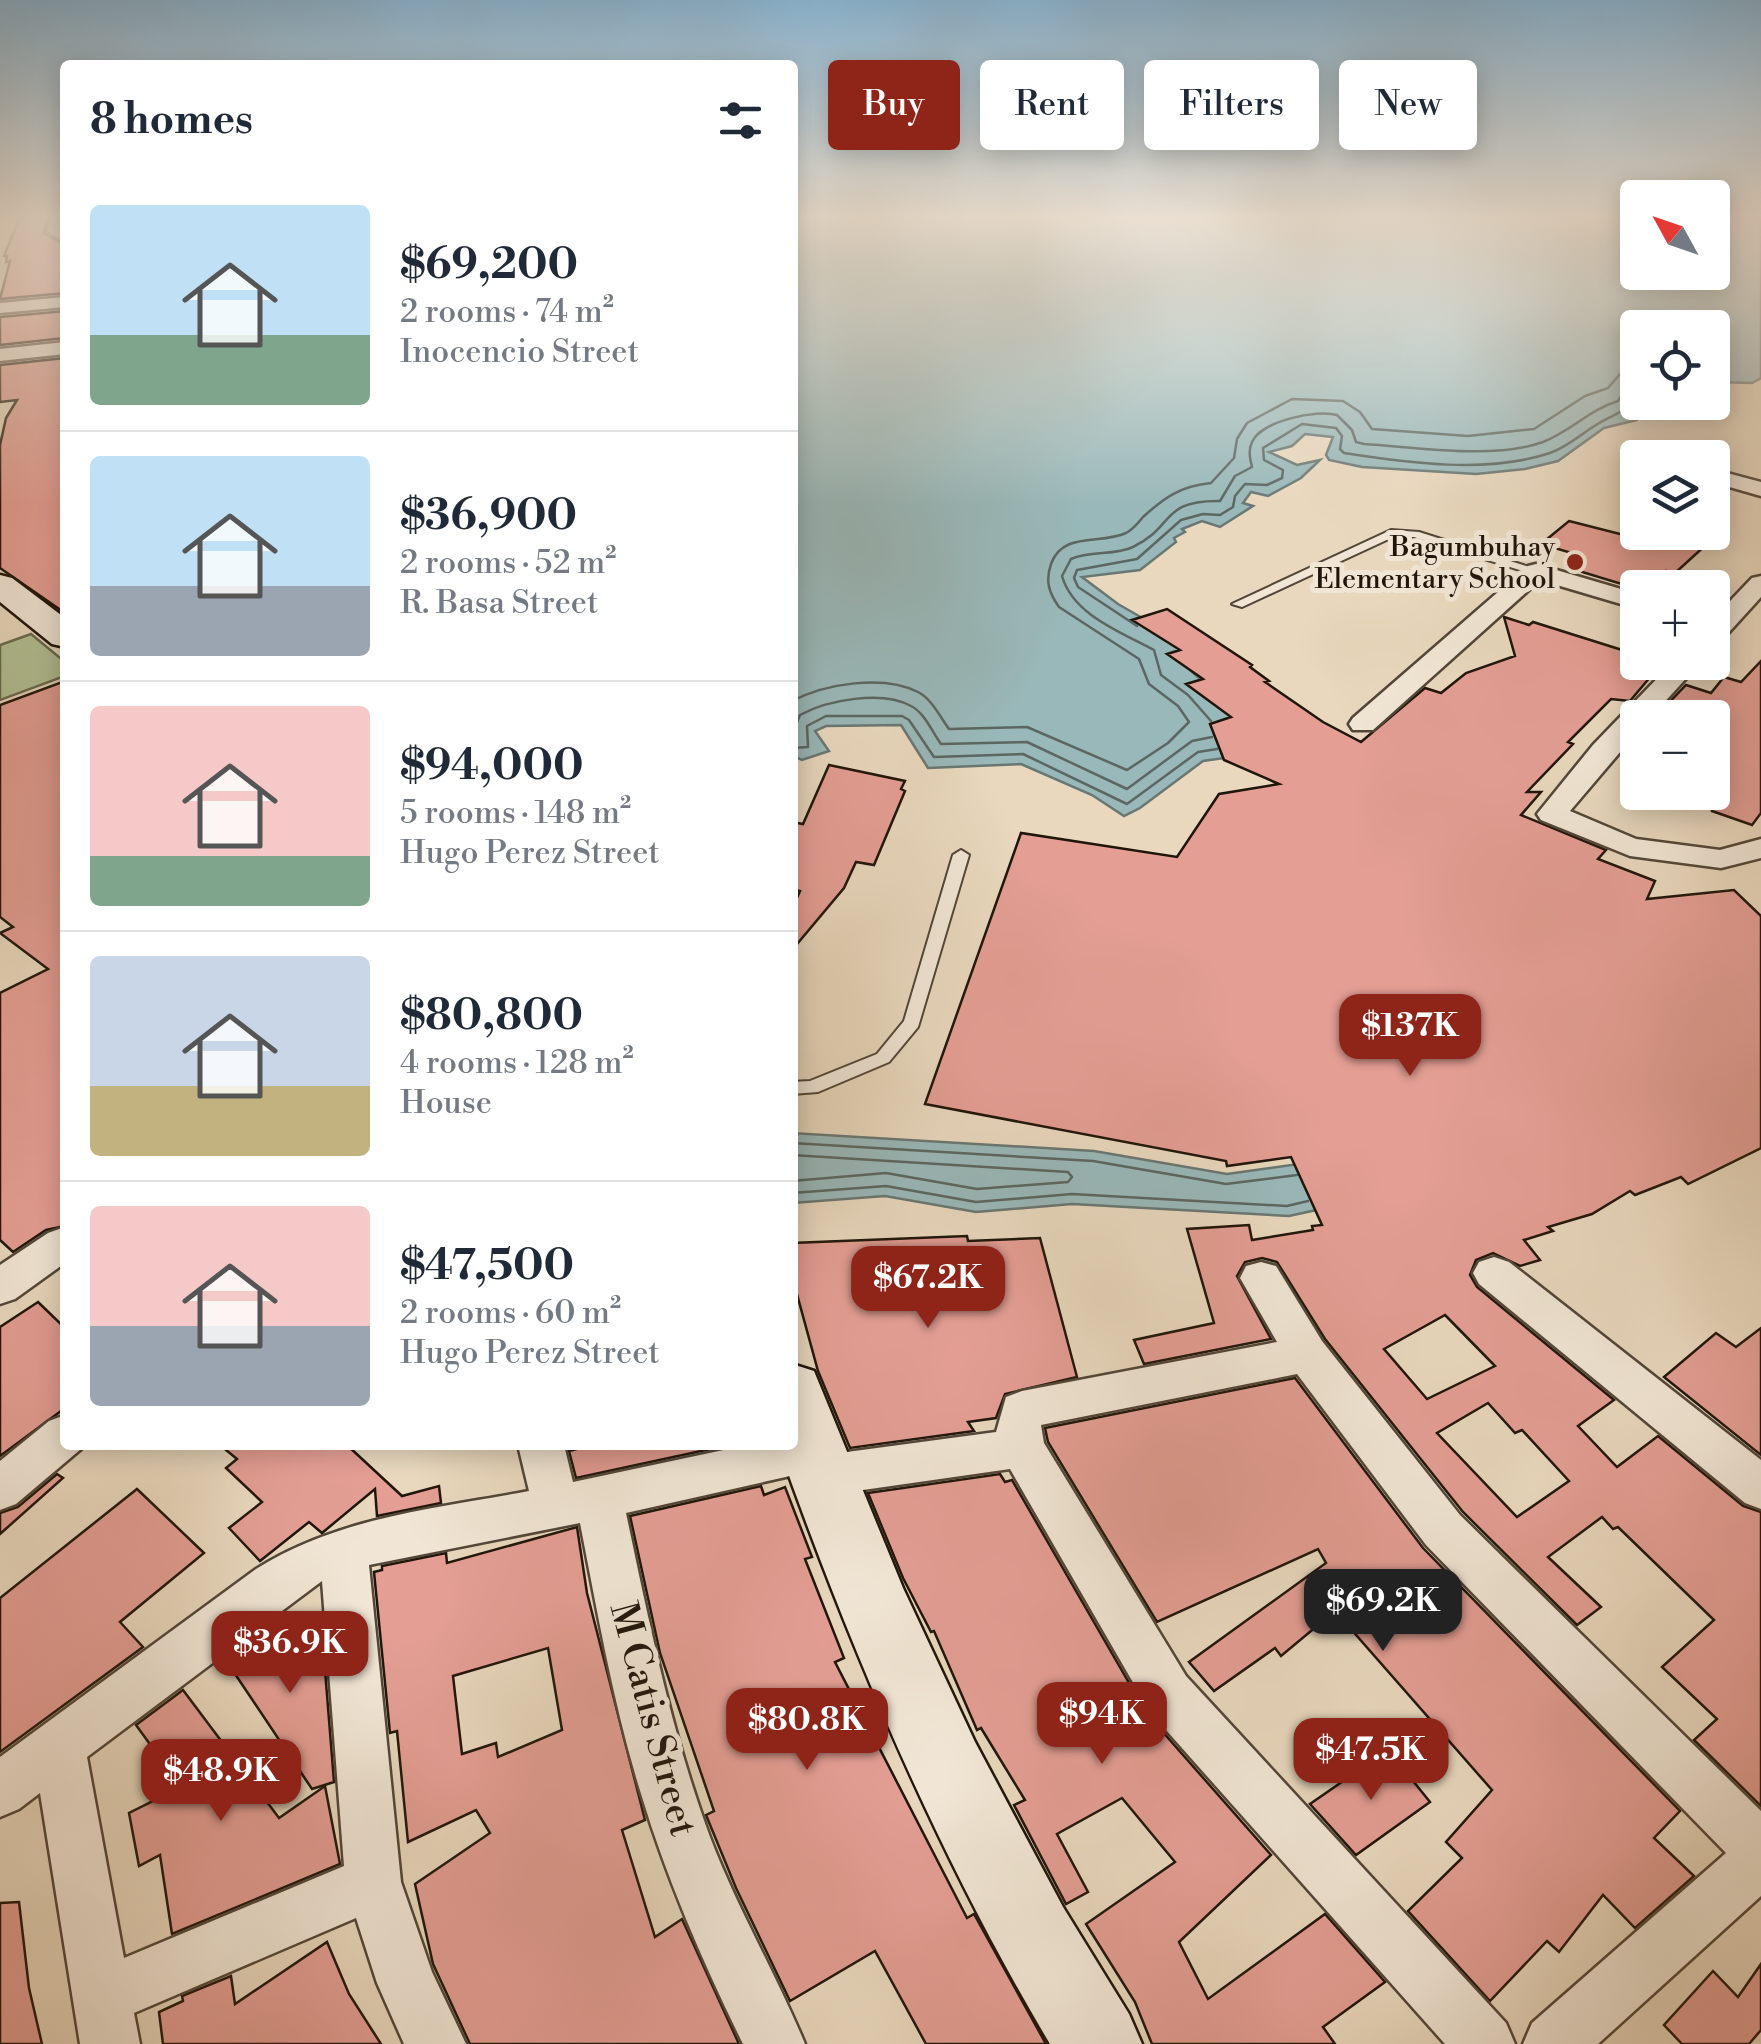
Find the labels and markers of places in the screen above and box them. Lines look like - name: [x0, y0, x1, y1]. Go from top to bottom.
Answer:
- place label: Bagumbuhay Elementary School: [1314, 530, 1555, 597]
- marker: Bagumbuhay Elementary School: [1564, 551, 1586, 573]
- pin: $137K: [1340, 994, 1480, 1079]
- pin: $67.2K: [847, 1246, 1009, 1331]
- pin: $69.2K: [1302, 1569, 1464, 1654]
- pin: $36.9K: [209, 1611, 371, 1696]
- pin: $94K: [1043, 1682, 1161, 1767]
- pin: $80.8K: [726, 1688, 888, 1773]
- pin: $47.5K: [1290, 1718, 1452, 1803]
- pin: $48.9K: [140, 1739, 302, 1824]

